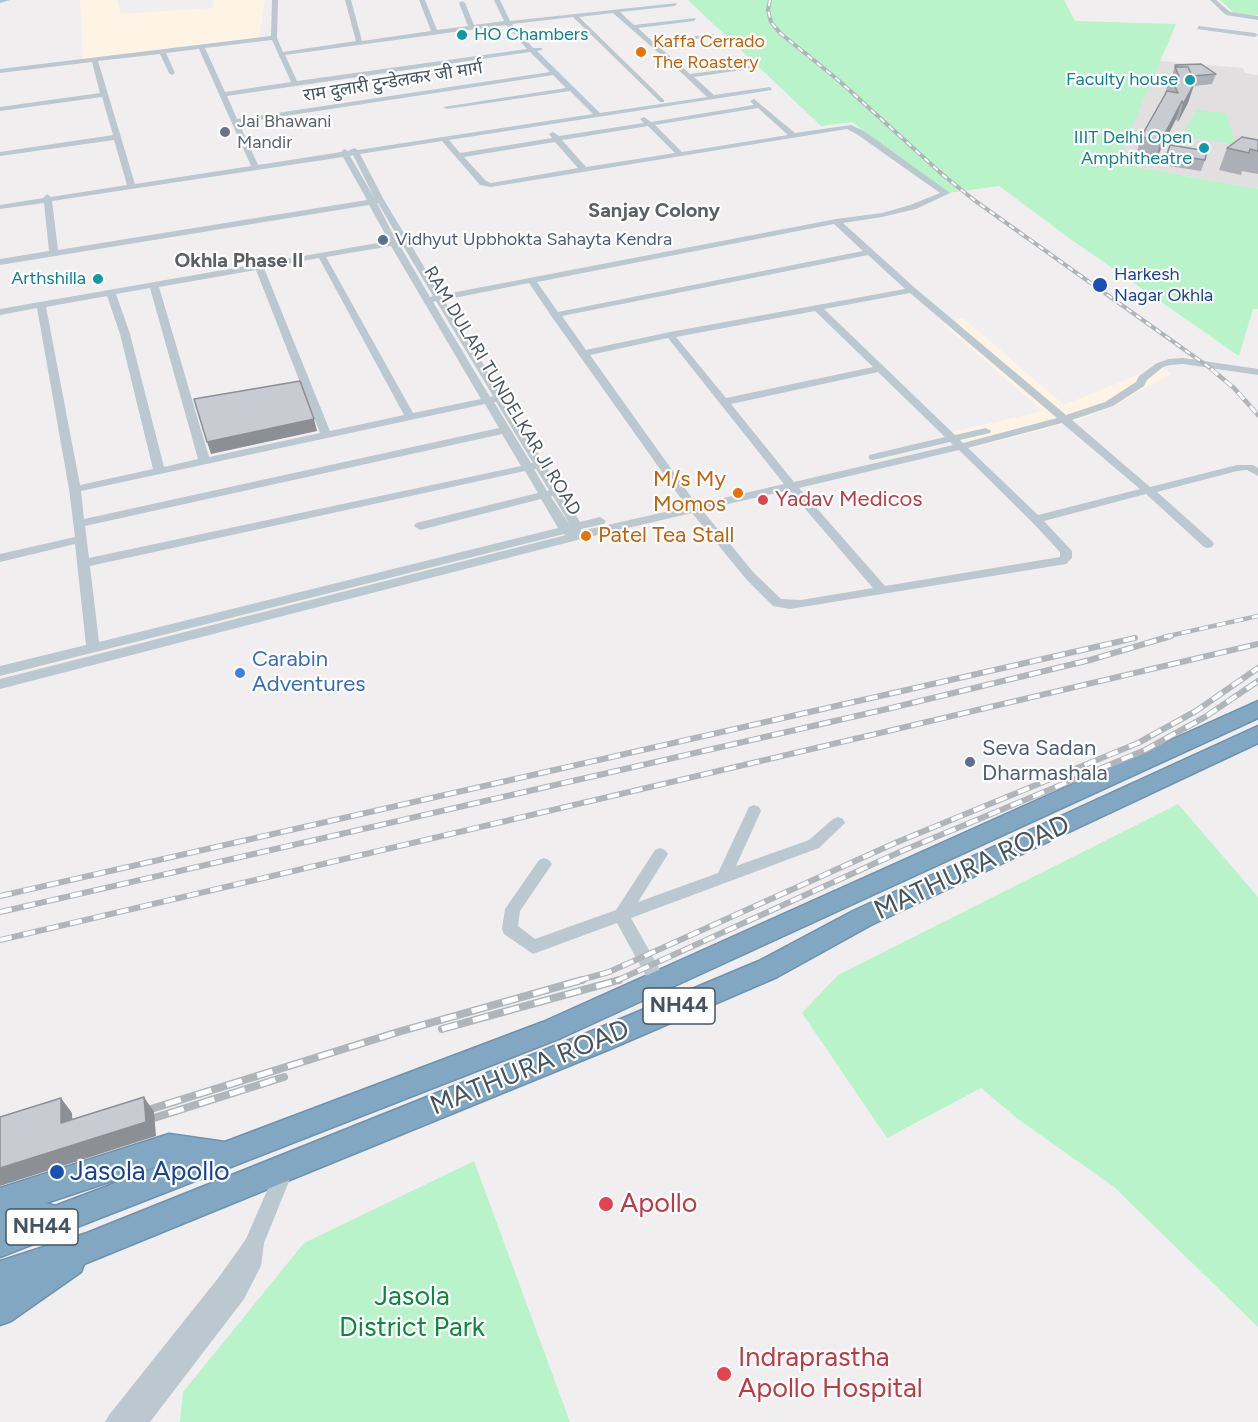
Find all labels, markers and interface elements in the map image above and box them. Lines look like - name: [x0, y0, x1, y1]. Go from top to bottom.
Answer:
- place label: HO Chambers: [474, 24, 588, 46]
- marker: HO Chambers: [455, 28, 469, 42]
- place label: Kaffa Cerrado The Roastery: [653, 31, 765, 74]
- marker: Kaffa Cerrado The Roastery: [634, 45, 648, 59]
- street label: राम दुलारी टुन्डेलकर जी मार्ग: [302, 57, 484, 107]
- place label: Faculty house: [1066, 69, 1178, 91]
- marker: Faculty house: [1183, 73, 1197, 87]
- place label: Jai Bhawani Mandir: [237, 111, 331, 154]
- marker: Jai Bhawani Mandir: [218, 125, 232, 139]
- place label: IIIT Delhi Open Amphitheatre: [1074, 127, 1192, 170]
- marker: IIIT Delhi Open Amphitheatre: [1197, 141, 1211, 155]
- district label: Sanjay Colony: [588, 199, 720, 223]
- place label: Vidhyut Upbhokta Sahayta Kendra: [395, 229, 672, 251]
- marker: Vidhyut Upbhokta Sahayta Kendra: [376, 233, 390, 247]
- district label: Okhla Phase II: [174, 249, 304, 273]
- street label: RAM DULARI TUNDELKAR JI ROAD: [419, 263, 585, 519]
- place label: Harkesh Nagar Okhla: [1114, 264, 1213, 306]
- place label: Arthshilla: [11, 268, 86, 290]
- marker: Arthshilla: [91, 272, 105, 286]
- marker: Harkesh Nagar Okhla: [1091, 276, 1109, 294]
- place label: M/s My Momos: [653, 467, 726, 518]
- marker: M/s My Momos: [731, 486, 745, 500]
- place label: Yadav Medicos: [775, 487, 923, 513]
- marker: Yadav Medicos: [756, 493, 770, 507]
- place label: Patel Tea Stall: [598, 523, 734, 549]
- marker: Patel Tea Stall: [579, 529, 593, 543]
- place label: Carabin Adventures: [252, 647, 365, 698]
- marker: Carabin Adventures: [233, 666, 247, 680]
- place label: Seva Sadan Dharmashala: [982, 736, 1108, 788]
- marker: Seva Sadan Dharmashala: [963, 755, 977, 769]
- street label: MATHURA ROAD: [869, 809, 1075, 927]
- road number: NH44: [643, 988, 715, 1024]
- street label: MATHURA ROAD: [426, 1013, 634, 1123]
- place label: Jasola Apollo: [70, 1156, 230, 1188]
- marker: Jasola Apollo: [48, 1163, 66, 1181]
- place label: Apollo: [620, 1188, 697, 1220]
- marker: Apollo: [597, 1195, 615, 1213]
- road number: NH44: [6, 1209, 78, 1245]
- park label: Jasola District Park: [339, 1281, 485, 1344]
- place label: Indraprastha Apollo Hospital: [738, 1342, 923, 1405]
- marker: Indraprastha Apollo Hospital: [715, 1365, 733, 1383]

